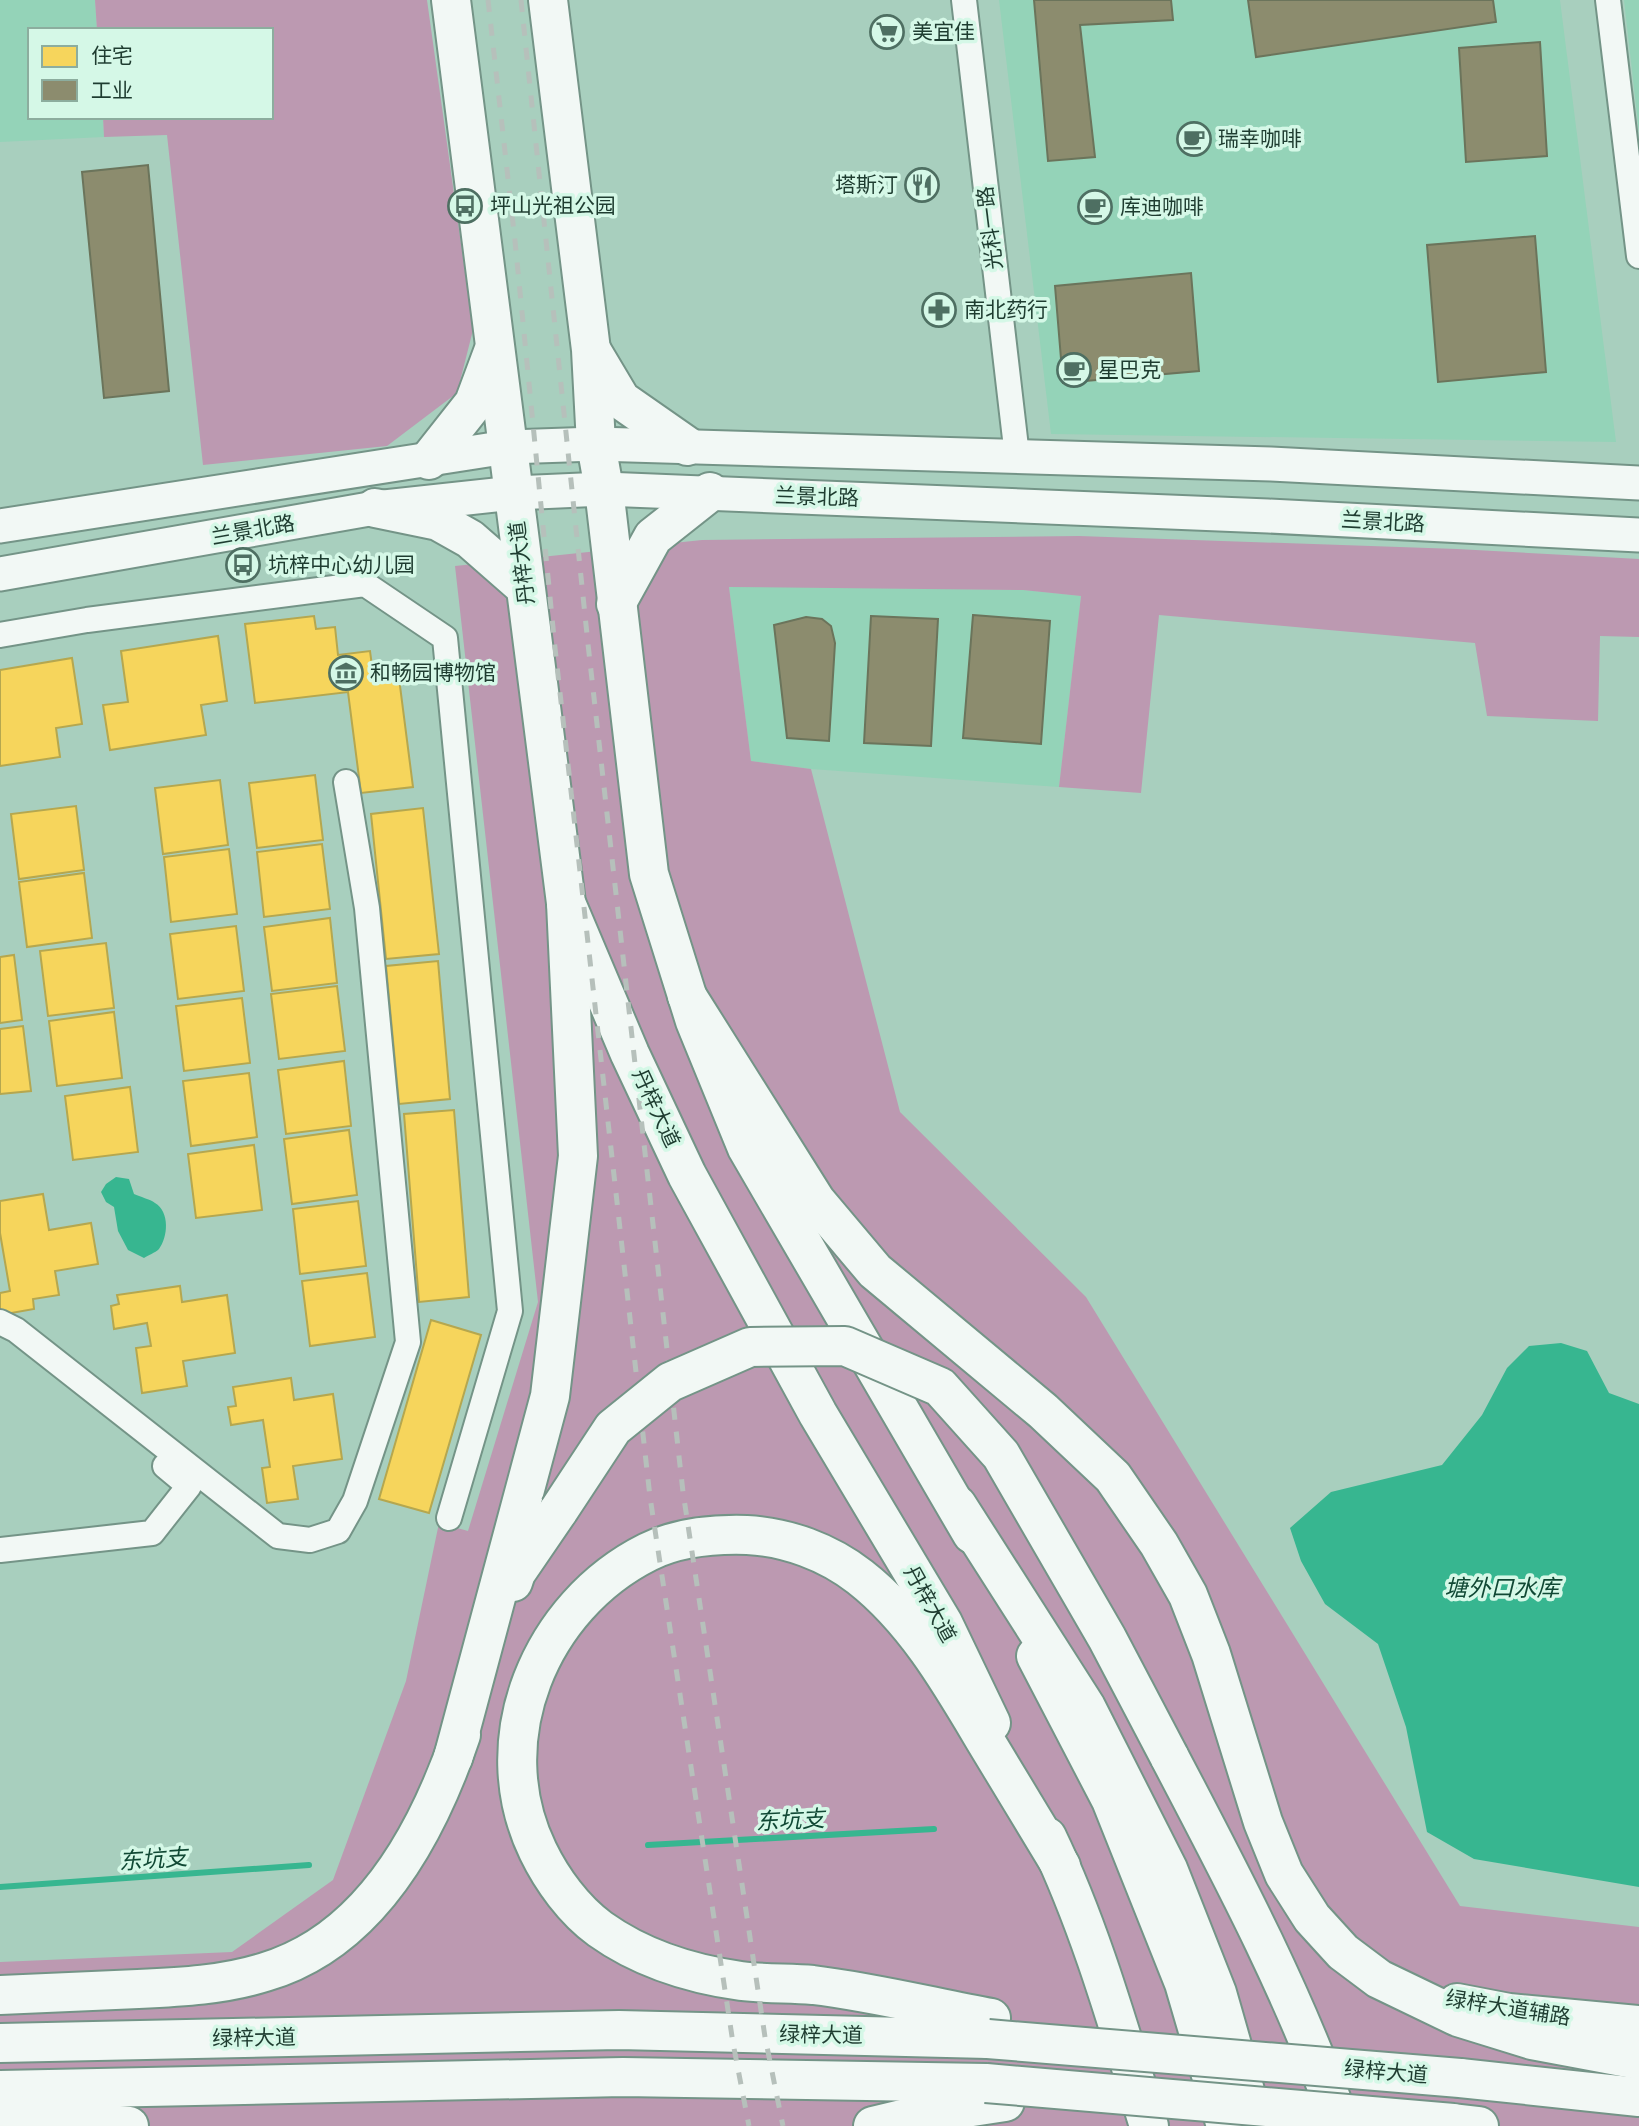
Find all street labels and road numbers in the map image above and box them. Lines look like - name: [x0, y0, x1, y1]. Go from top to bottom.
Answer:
- street label: 光科一路: [970, 185, 1008, 272]
- street label: 兰景北路: [775, 481, 859, 511]
- street label: 兰景北路: [1340, 505, 1426, 537]
- street label: 兰景北路: [209, 508, 297, 550]
- street label: 丹梓大道: [502, 520, 540, 607]
- street label: 丹梓大道: [626, 1064, 687, 1152]
- street label: 丹梓大道: [898, 1560, 963, 1647]
- street label: 绿梓大道辅路: [1444, 1983, 1573, 2031]
- street label: 绿梓大道: [779, 2019, 863, 2049]
- street label: 绿梓大道: [212, 2022, 296, 2052]
- street label: 绿梓大道: [1343, 2053, 1429, 2089]

